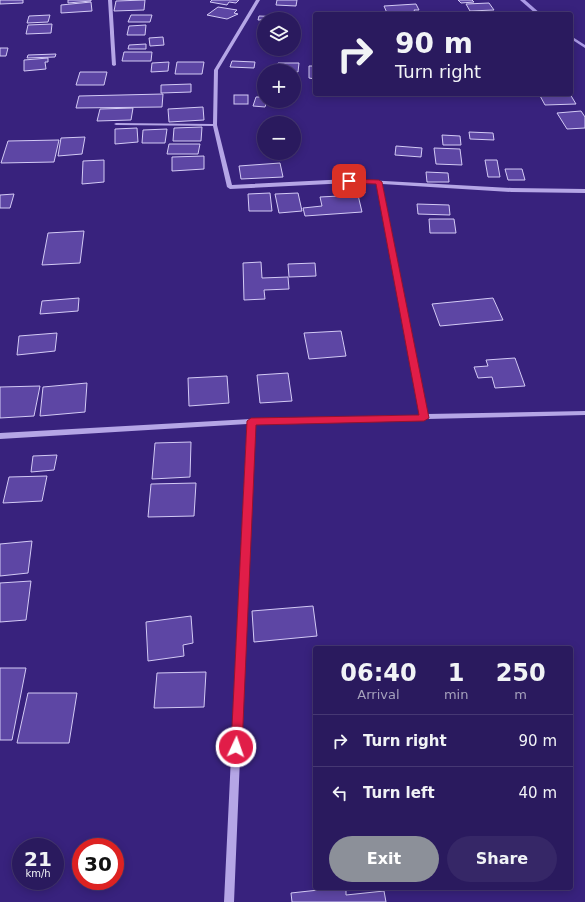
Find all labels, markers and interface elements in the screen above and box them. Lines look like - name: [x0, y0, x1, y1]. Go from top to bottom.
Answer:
- map controls: [257, 12, 301, 160]
- button: layers: [257, 12, 301, 56]
- text: 90 m: [395, 27, 473, 60]
- icon: right: [329, 28, 381, 80]
- text: Turn right: [395, 61, 481, 82]
- button: +: [257, 64, 301, 108]
- button: −: [257, 116, 301, 160]
- pin: [332, 164, 366, 198]
- icon: arrive: [338, 170, 360, 192]
- text: 06:40: [340, 659, 417, 687]
- text: 1: [448, 659, 464, 687]
- text: 250: [496, 659, 546, 687]
- text: Arrival: [357, 687, 400, 702]
- text: min: [444, 687, 468, 702]
- text: m: [514, 687, 527, 702]
- position arrow: [215, 726, 257, 768]
- icon: right: [329, 730, 351, 752]
- text: Turn right: [363, 732, 447, 750]
- text: 90 m: [519, 732, 557, 750]
- icon: left: [329, 782, 351, 804]
- text: Turn left: [363, 784, 435, 802]
- text: 40 m: [519, 784, 557, 802]
- button: Exit: [329, 836, 439, 882]
- button: Share: [447, 836, 557, 882]
- speed limit sign: 30: [72, 838, 124, 890]
- text: 21: [24, 847, 52, 871]
- text: km/h: [25, 868, 51, 879]

